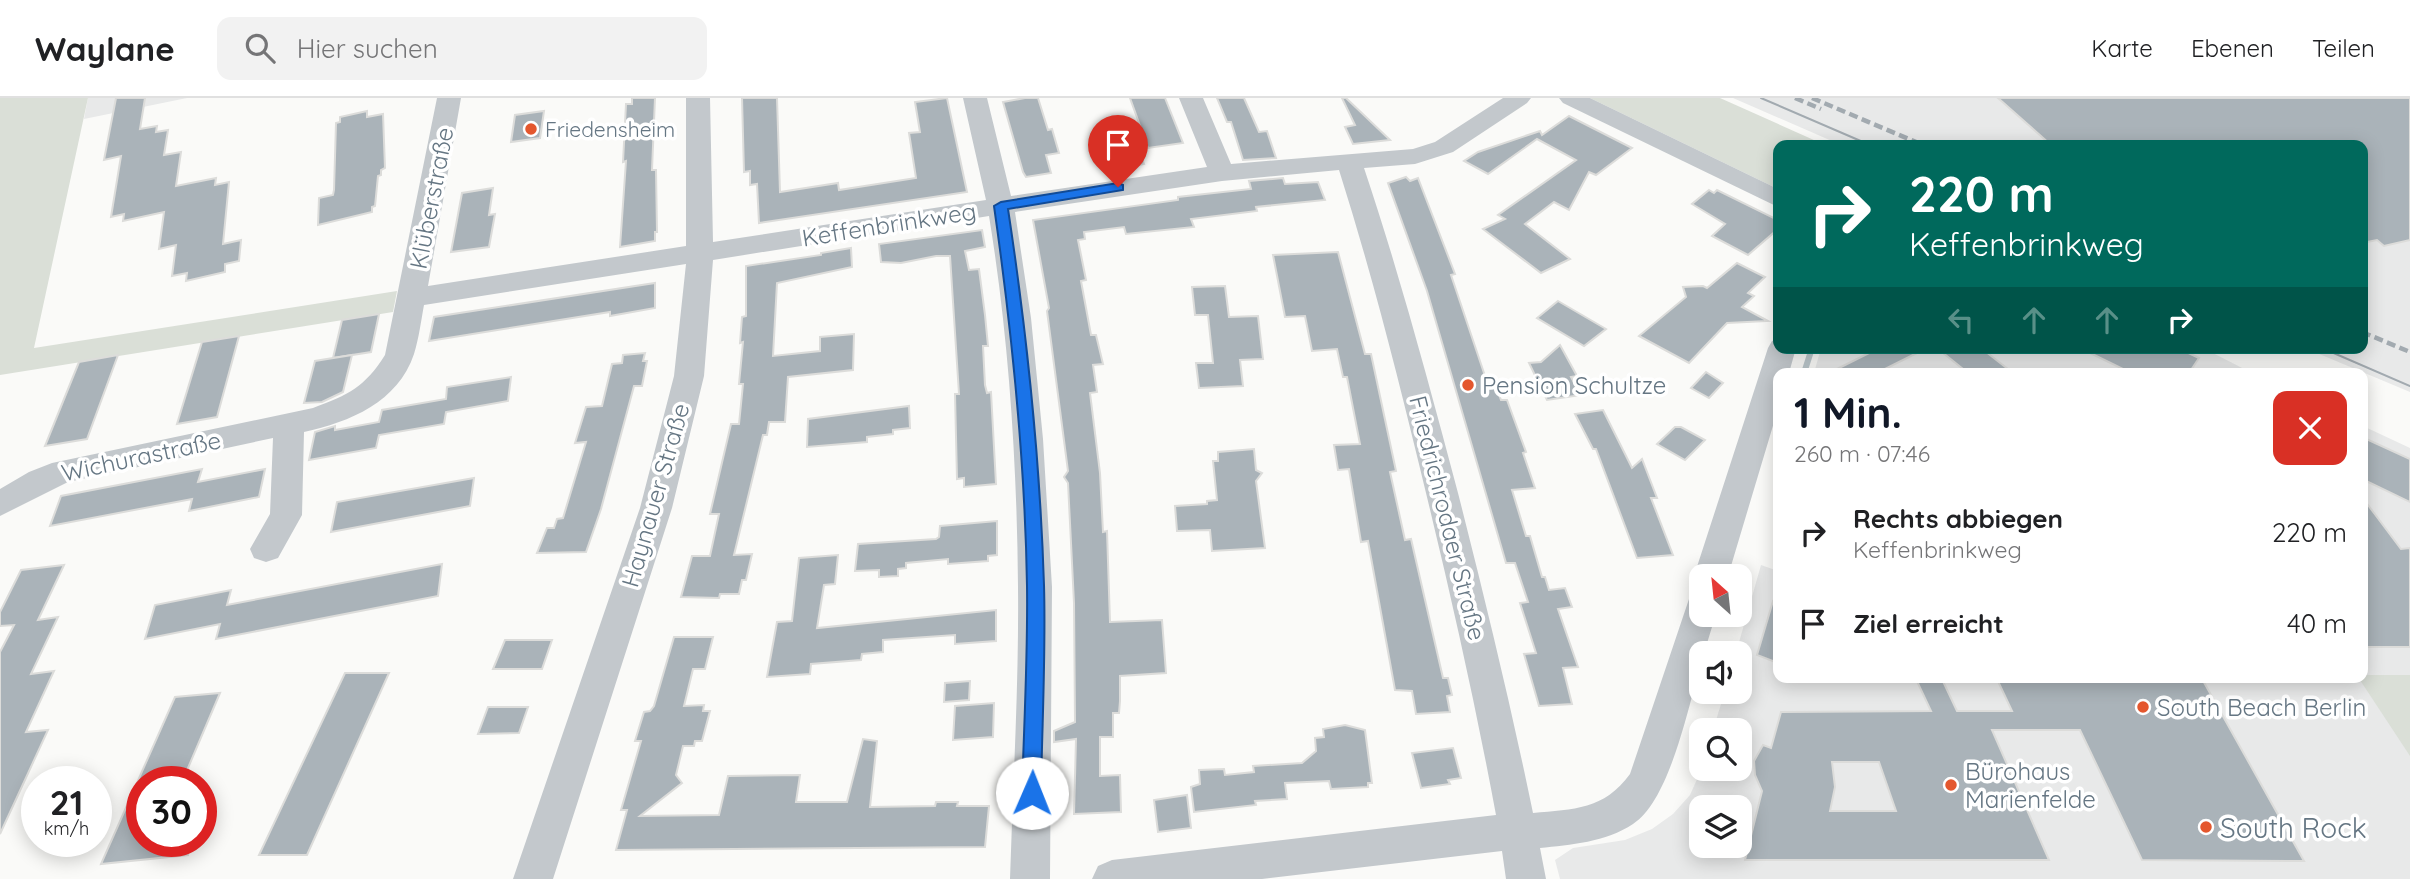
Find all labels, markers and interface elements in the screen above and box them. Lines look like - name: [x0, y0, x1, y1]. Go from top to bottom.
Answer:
- search box: [217, 17, 707, 80]
- text: Waylane: [35, 28, 175, 69]
- icon: search: [241, 29, 279, 67]
- text: Hier suchen: [297, 32, 438, 65]
- text: Karte: [2091, 33, 2153, 63]
- text: Ebenen: [2191, 33, 2274, 63]
- text: Teilen: [2312, 33, 2375, 63]
- pin: [1088, 115, 1148, 187]
- place label: Friedensheim: [545, 116, 675, 142]
- marker: Friedensheim: [523, 121, 539, 137]
- street label: Klüberstraße: [403, 125, 459, 271]
- icon: arrive: [1099, 126, 1137, 164]
- text: 220 m: [1909, 163, 2054, 224]
- icon: right: [1794, 168, 1885, 259]
- street label: Keffenbrinkweg: [800, 195, 978, 253]
- text: Keffenbrinkweg: [1909, 224, 2144, 264]
- icon: left: [1942, 301, 1980, 339]
- icon: ahead: [2015, 301, 2053, 339]
- icon: ahead: [2088, 301, 2126, 339]
- icon: right: [2161, 301, 2199, 339]
- place label: Pension Schultze: [1482, 370, 1666, 400]
- marker: Pension Schultze: [1460, 377, 1476, 393]
- text: 1 Min.: [1794, 386, 1902, 439]
- button: close: [2273, 391, 2347, 465]
- street label: Friedrichrodaer Straße: [1403, 393, 1493, 643]
- street label: Haynauer Straße: [614, 400, 696, 590]
- street label: Wichurastraße: [58, 424, 224, 488]
- text: 260 m · 07:46: [1794, 439, 1930, 468]
- text: Rechts abbiegen: [1853, 502, 2063, 535]
- icon: right: [1794, 514, 1832, 552]
- text: 220 m: [2272, 516, 2347, 549]
- text: Keffenbrinkweg: [1853, 535, 2022, 564]
- north arrow: [1689, 564, 1752, 626]
- map controls: [1689, 564, 1752, 858]
- icon: arrive: [1794, 605, 1832, 643]
- text: Ziel erreicht: [1853, 607, 2004, 640]
- text: 40 m: [2287, 607, 2347, 640]
- button: sound: [1689, 641, 1752, 704]
- place label: South Beach Berlin: [2157, 692, 2366, 722]
- marker: South Beach Berlin: [2135, 699, 2151, 715]
- button: search: [1689, 718, 1752, 781]
- position arrow: [995, 756, 1069, 830]
- place label: Bürohaus Marienfelde: [1965, 756, 2096, 814]
- speed limit sign: 30: [126, 766, 217, 857]
- marker: Bürohaus Marienfelde: [1943, 777, 1959, 793]
- text: 21: [50, 780, 83, 824]
- button: layers: [1689, 795, 1752, 858]
- place label: South Rock: [2220, 810, 2367, 845]
- text: km/h: [44, 817, 89, 840]
- marker: South Rock: [2198, 819, 2214, 835]

